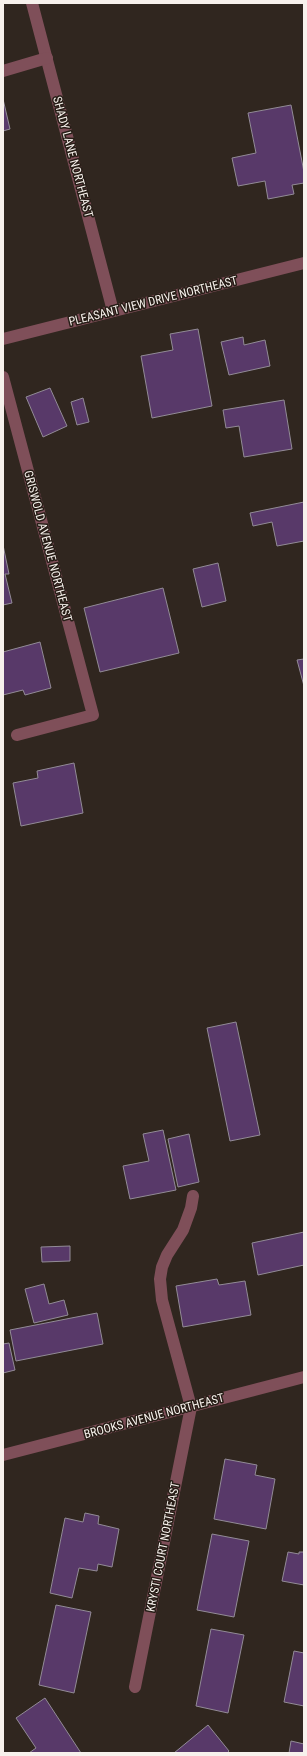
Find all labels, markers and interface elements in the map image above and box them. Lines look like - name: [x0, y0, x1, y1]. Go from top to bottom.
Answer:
- street label: SHADY LANE NORTHEAST: [50, 95, 96, 219]
- street label: PLEASANT VIEW DRIVE NORTHEAST: [67, 273, 239, 329]
- street label: GRISWOLD AVENUE NORTHEAST: [21, 469, 75, 623]
- street label: BROOKS AVENUE NORTHEAST: [82, 1391, 226, 1441]
- street label: KRYSTI COURT NORTHEAST: [144, 1481, 182, 1613]

